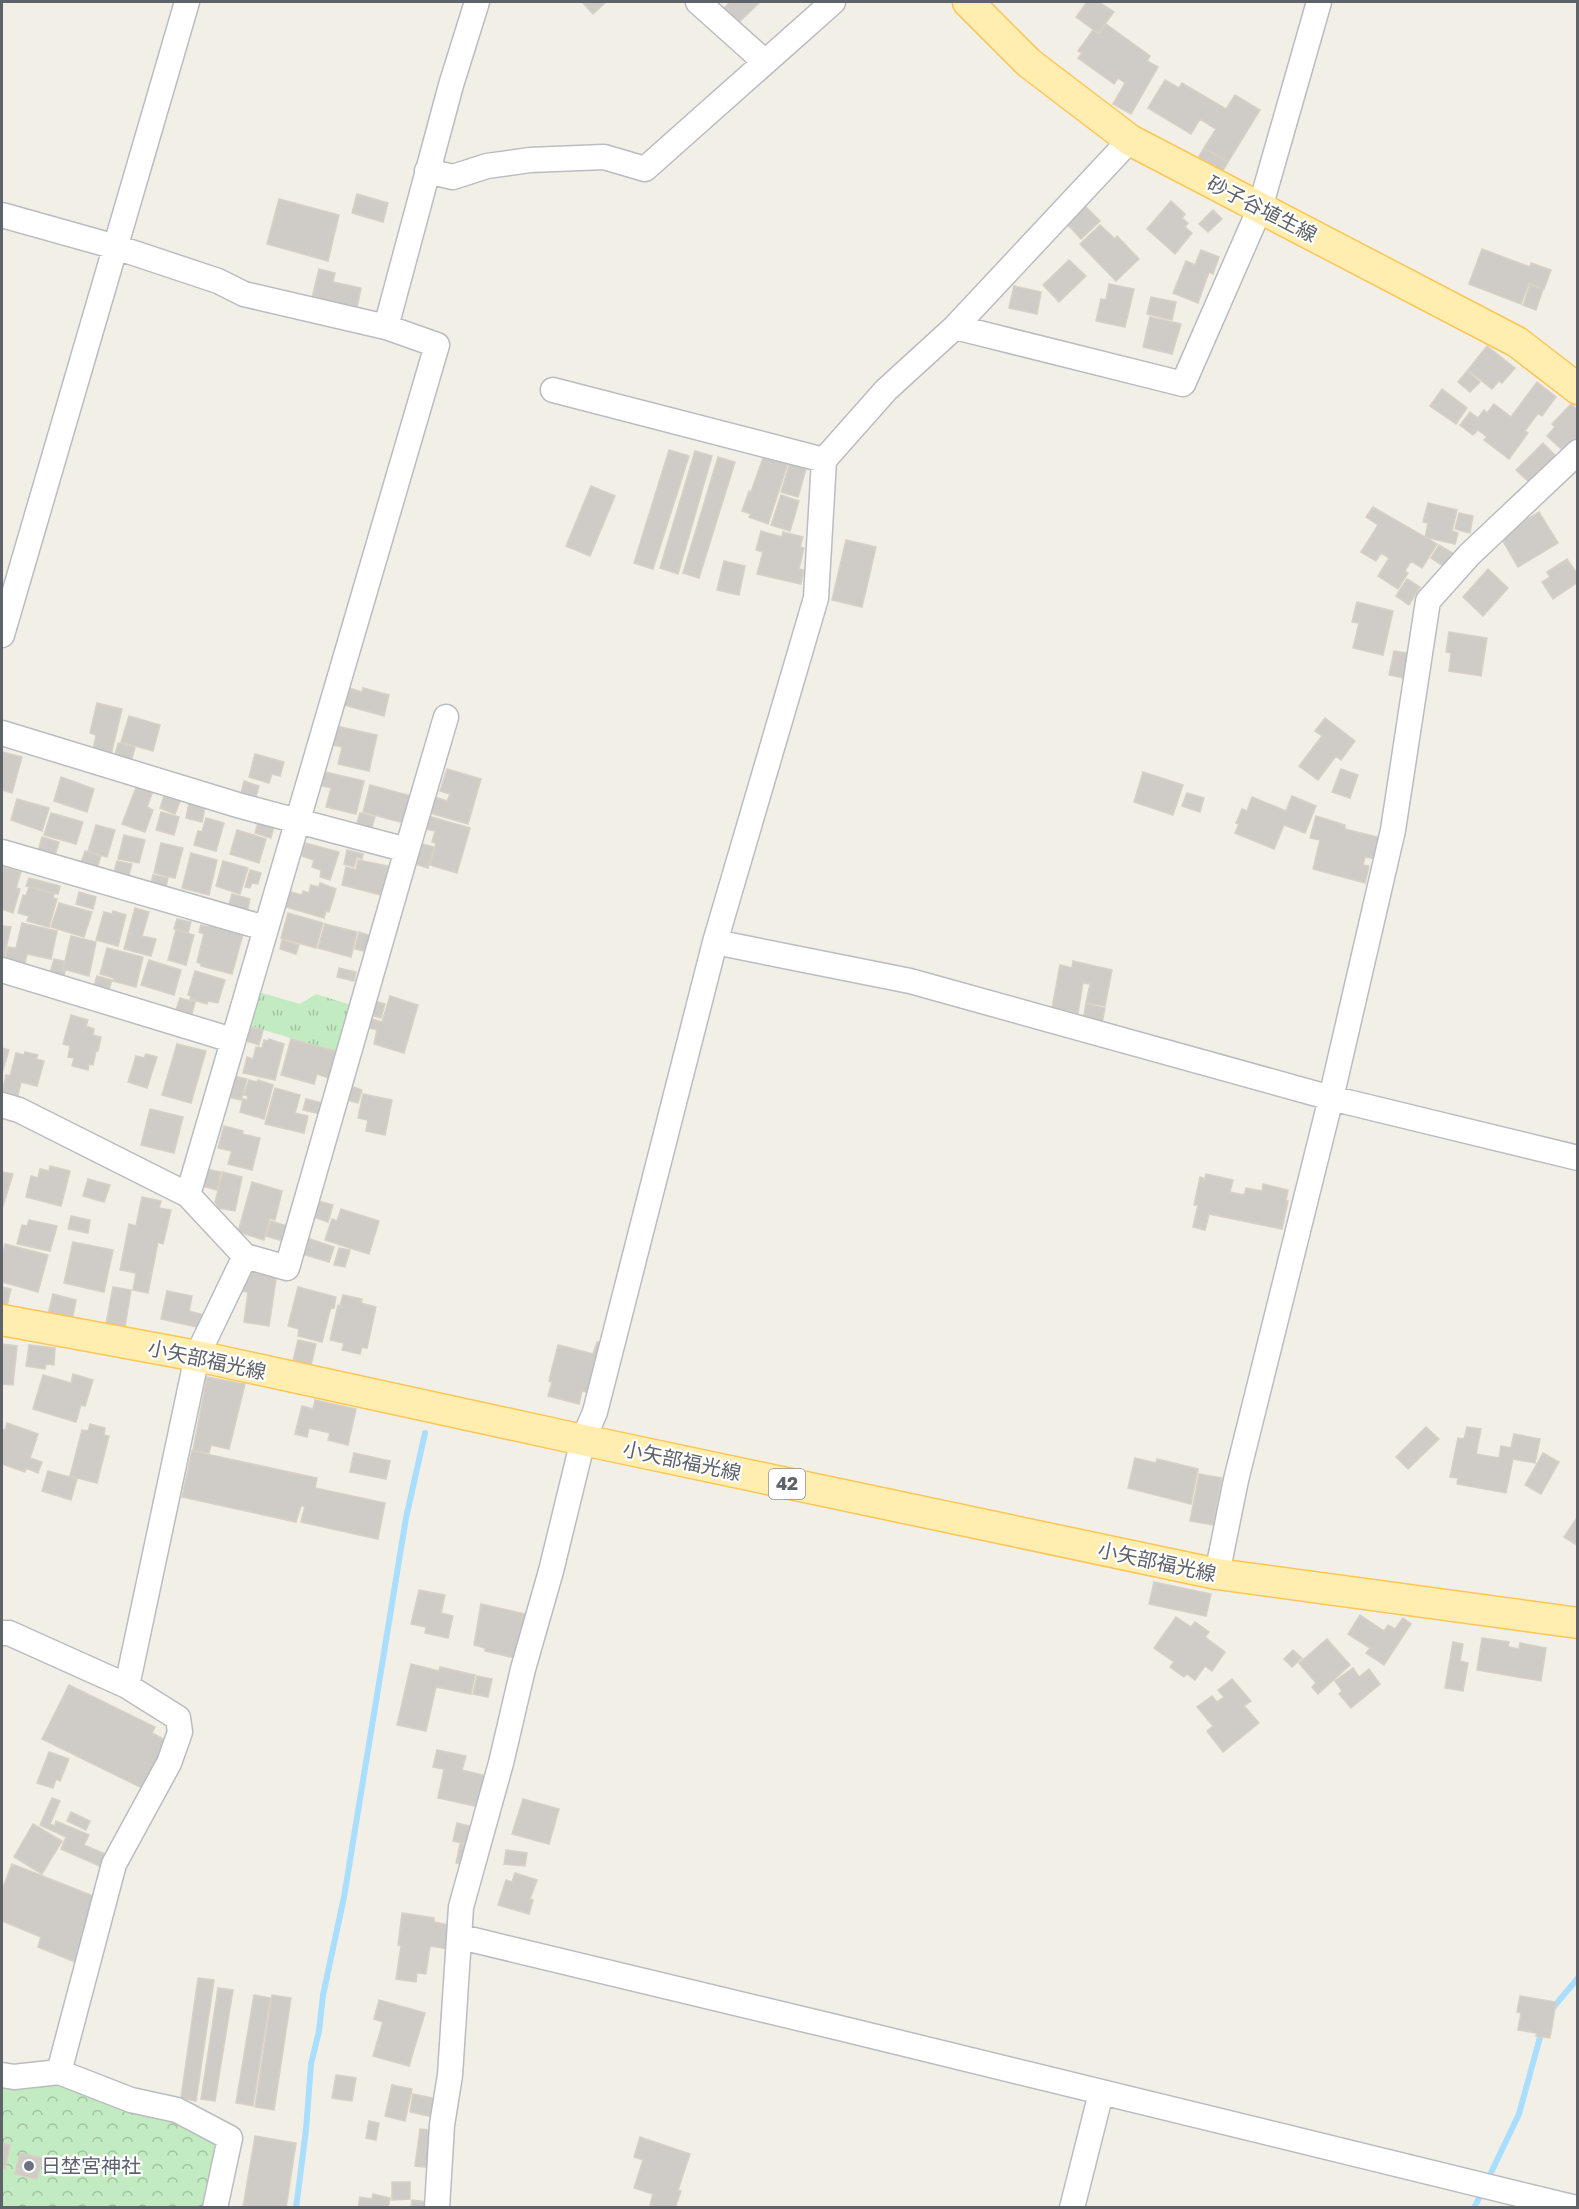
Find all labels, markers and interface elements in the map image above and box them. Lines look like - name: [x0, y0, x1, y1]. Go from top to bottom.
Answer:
- street label: 砂子谷埴生線: [1204, 170, 1321, 246]
- street label: 小矢部福光線: [146, 1335, 268, 1383]
- street label: 小矢部福光線: [621, 1436, 743, 1484]
- road number: 42: [769, 1469, 805, 1499]
- street label: 小矢部福光線: [1096, 1537, 1218, 1585]
- place label: 日埜宮神社: [41, 2153, 141, 2177]
- marker: 日埜宮神社: [22, 2159, 36, 2173]

